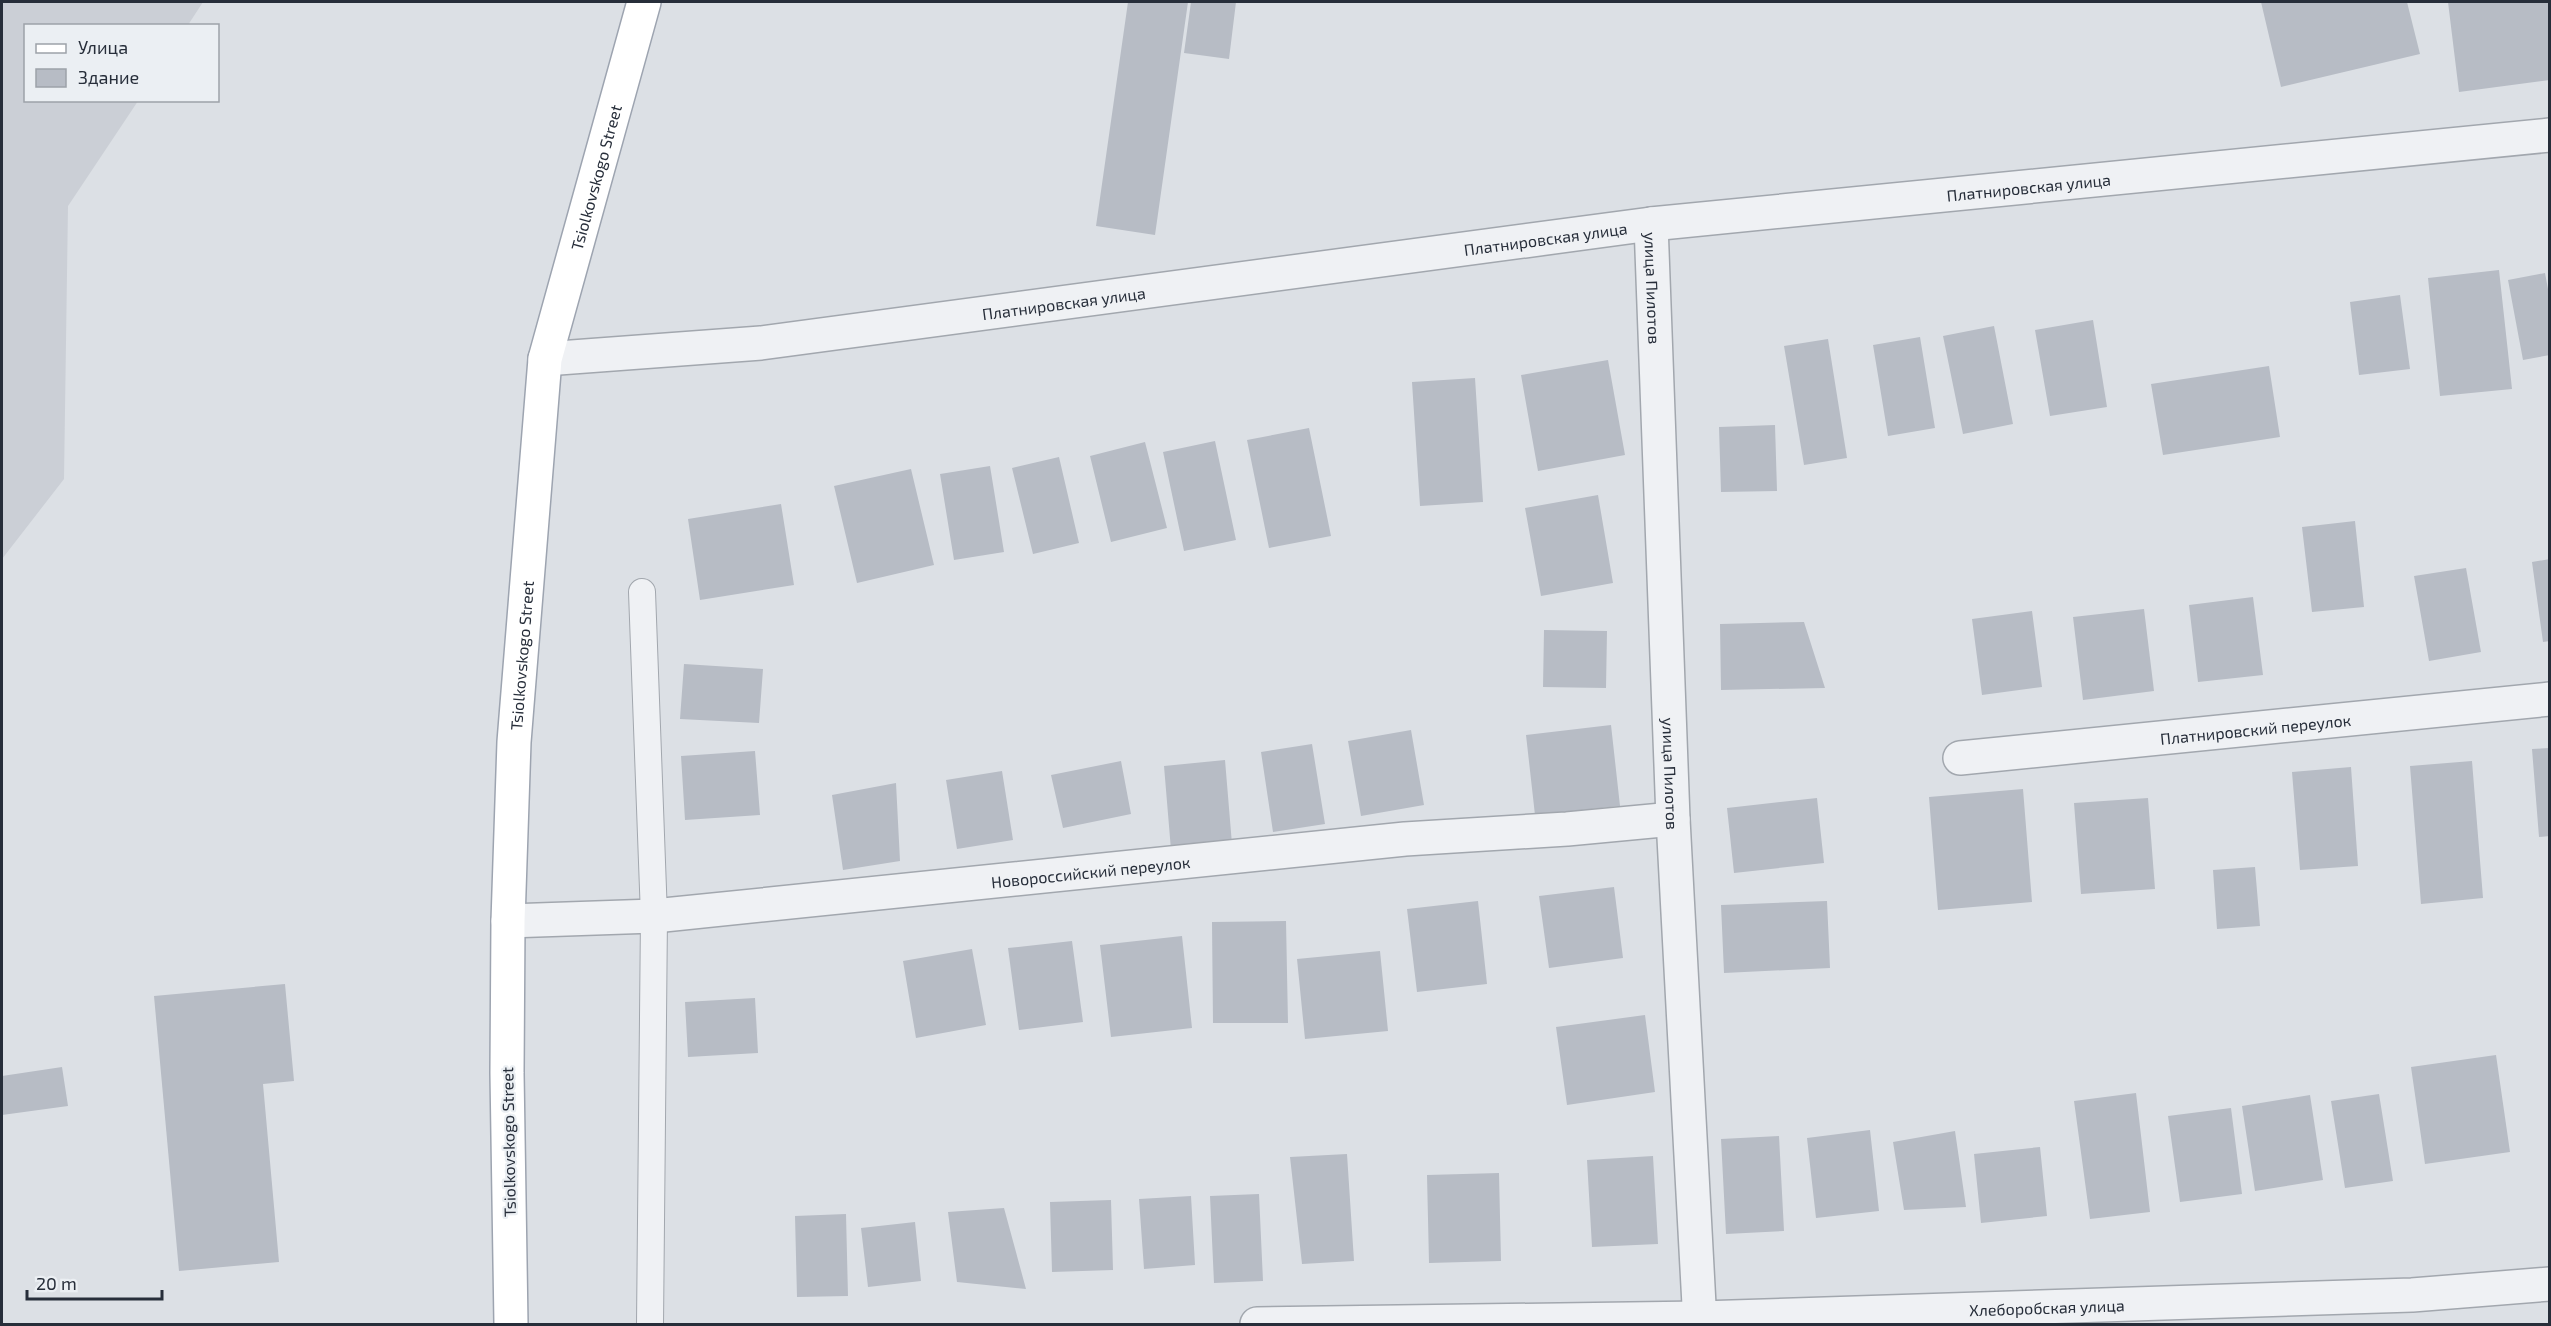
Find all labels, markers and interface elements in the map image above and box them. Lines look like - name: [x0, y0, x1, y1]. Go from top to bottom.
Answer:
- legend: [24, 24, 219, 102]
- text: Улица: [78, 36, 128, 58]
- text: Здание: [78, 66, 139, 88]
- street label: Tsiolkovskogo Street: [566, 102, 625, 252]
- street label: Платнировская улица: [1946, 169, 2112, 204]
- street label: Платнировская улица: [1463, 218, 1628, 258]
- street label: улица Пилотов: [1641, 232, 1665, 344]
- street label: Платнировская улица: [981, 282, 1147, 323]
- street label: Tsiolkovskogo Street: [505, 580, 537, 731]
- street label: Платнировский переулок: [2159, 709, 2352, 747]
- street label: улица Пилотов: [1659, 717, 1683, 830]
- street label: Новороссийский переулок: [990, 852, 1192, 891]
- street label: Tsiolkovskogo Street: [497, 1067, 519, 1217]
- scale bar: [27, 1263, 162, 1301]
- text: 20 m: [36, 1272, 77, 1294]
- street label: Хлеборобская улица: [1969, 1295, 2125, 1319]

